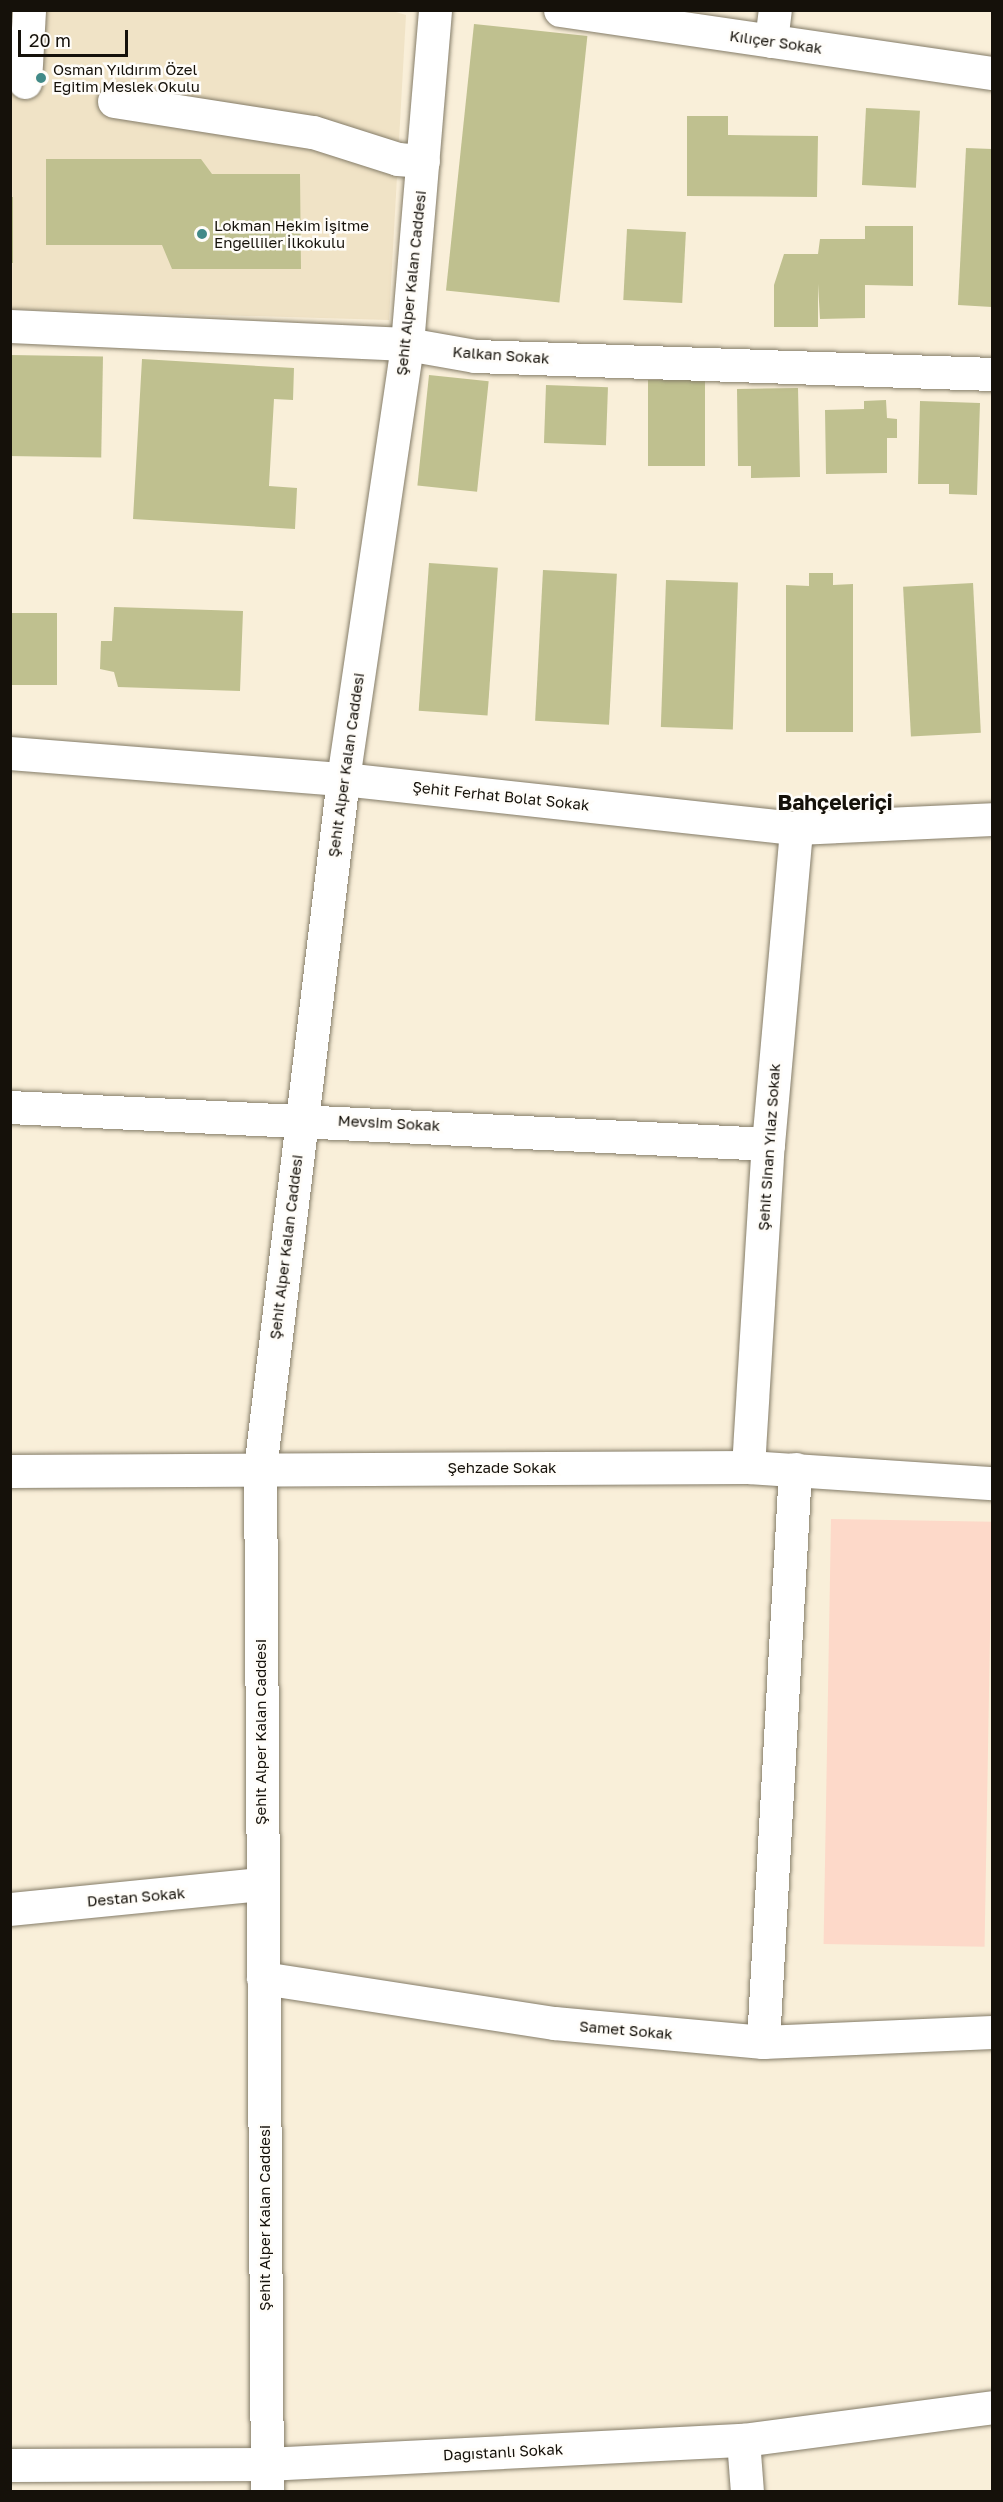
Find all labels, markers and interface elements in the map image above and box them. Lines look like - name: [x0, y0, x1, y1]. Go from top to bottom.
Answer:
- scale bar: [21, 18, 130, 56]
- street label: Kılıçer Sokak: [728, 27, 824, 57]
- text: 20 m: [29, 29, 71, 51]
- place label: Osman Yıldırım Özel Eğitim Meslek Okulu: [53, 60, 200, 95]
- marker: Osman Yıldırım Özel Eğitim Meslek Okulu: [34, 71, 48, 85]
- street label: Şehit Alper Kalan Caddesi: [392, 190, 430, 376]
- place label: Lokman Hekim İşitme Engelliler İlkokulu: [214, 216, 369, 251]
- marker: Lokman Hekim İşitme Engelliler İlkokulu: [195, 227, 209, 241]
- street label: Kalkan Sokak: [452, 343, 550, 367]
- street label: Şehit Alper Kalan Caddesi: [324, 672, 368, 858]
- street label: Şehit Ferhat Bolat Sokak: [412, 778, 590, 814]
- district label: Bahçeleriçi: [777, 789, 893, 815]
- street label: Şehit Sinan Yılaz Sokak: [754, 1063, 784, 1231]
- street label: Mevsim Sokak: [337, 1111, 441, 1135]
- street label: Şehit Alper Kalan Caddesi: [266, 1154, 306, 1340]
- street label: Şehzade Sokak: [447, 1459, 557, 1477]
- street label: Şehit Alper Kalan Caddesi: [252, 1639, 270, 1825]
- street label: Destan Sokak: [86, 1884, 186, 1910]
- street label: Samet Sokak: [579, 2017, 673, 2043]
- street label: Şehit Alper Kalan Caddesi: [256, 2125, 274, 2311]
- street label: Dağıstanlı Sokak: [442, 2440, 564, 2464]

